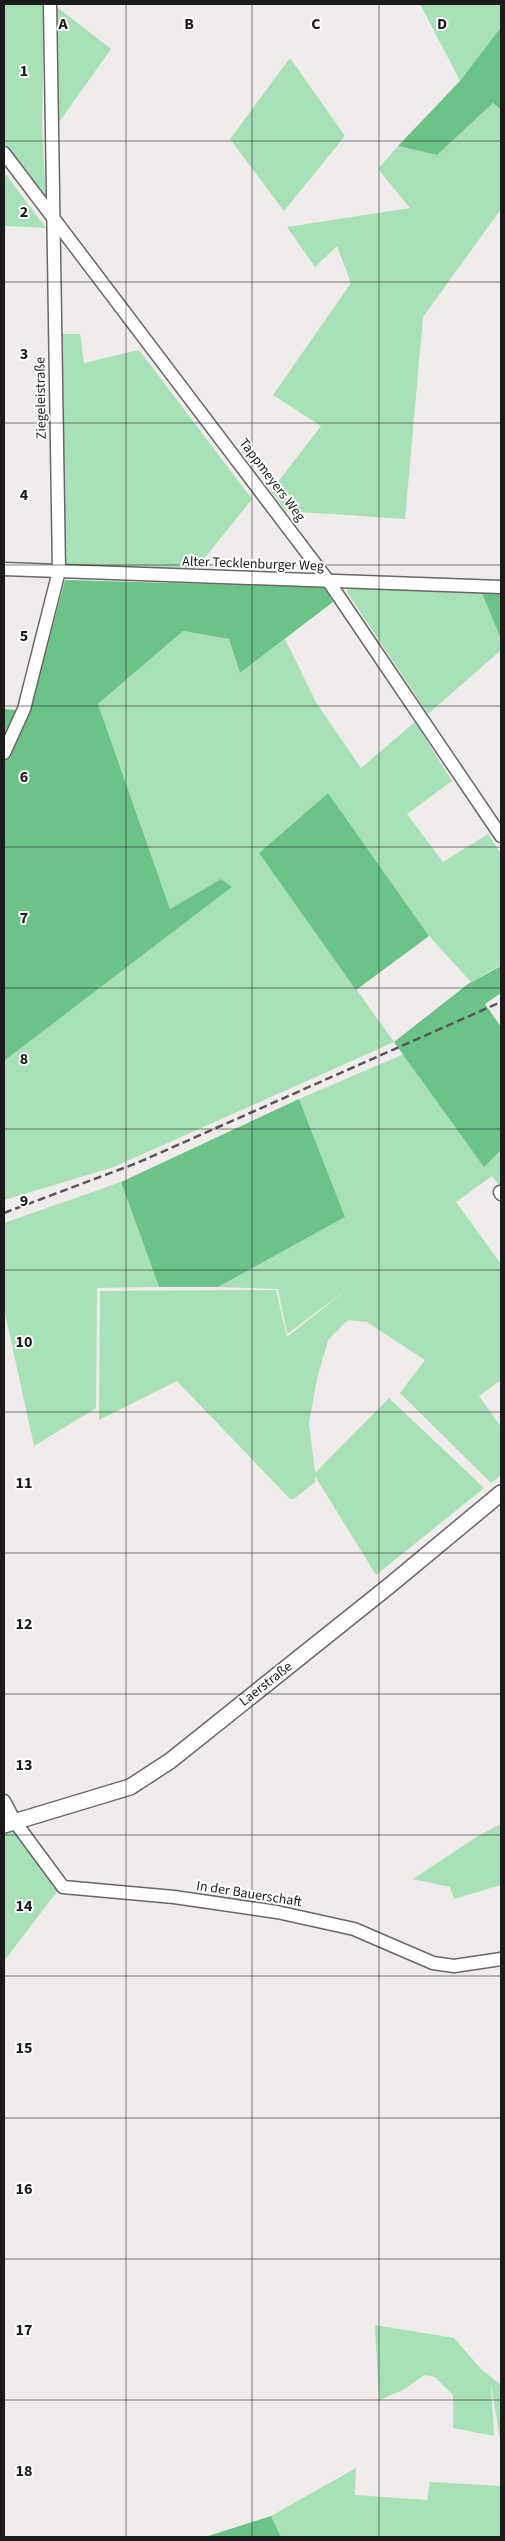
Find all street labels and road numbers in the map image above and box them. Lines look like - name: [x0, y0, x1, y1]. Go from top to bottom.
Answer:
- street label: Ziegeleistraße: [30, 357, 52, 439]
- street label: Tappmeyers Weg: [234, 434, 310, 526]
- street label: Alter Tecklenburger Weg: [182, 552, 324, 576]
- street label: Laerstraße: [235, 1657, 297, 1711]
- street label: In der Bauerschaft: [195, 1876, 304, 1912]

